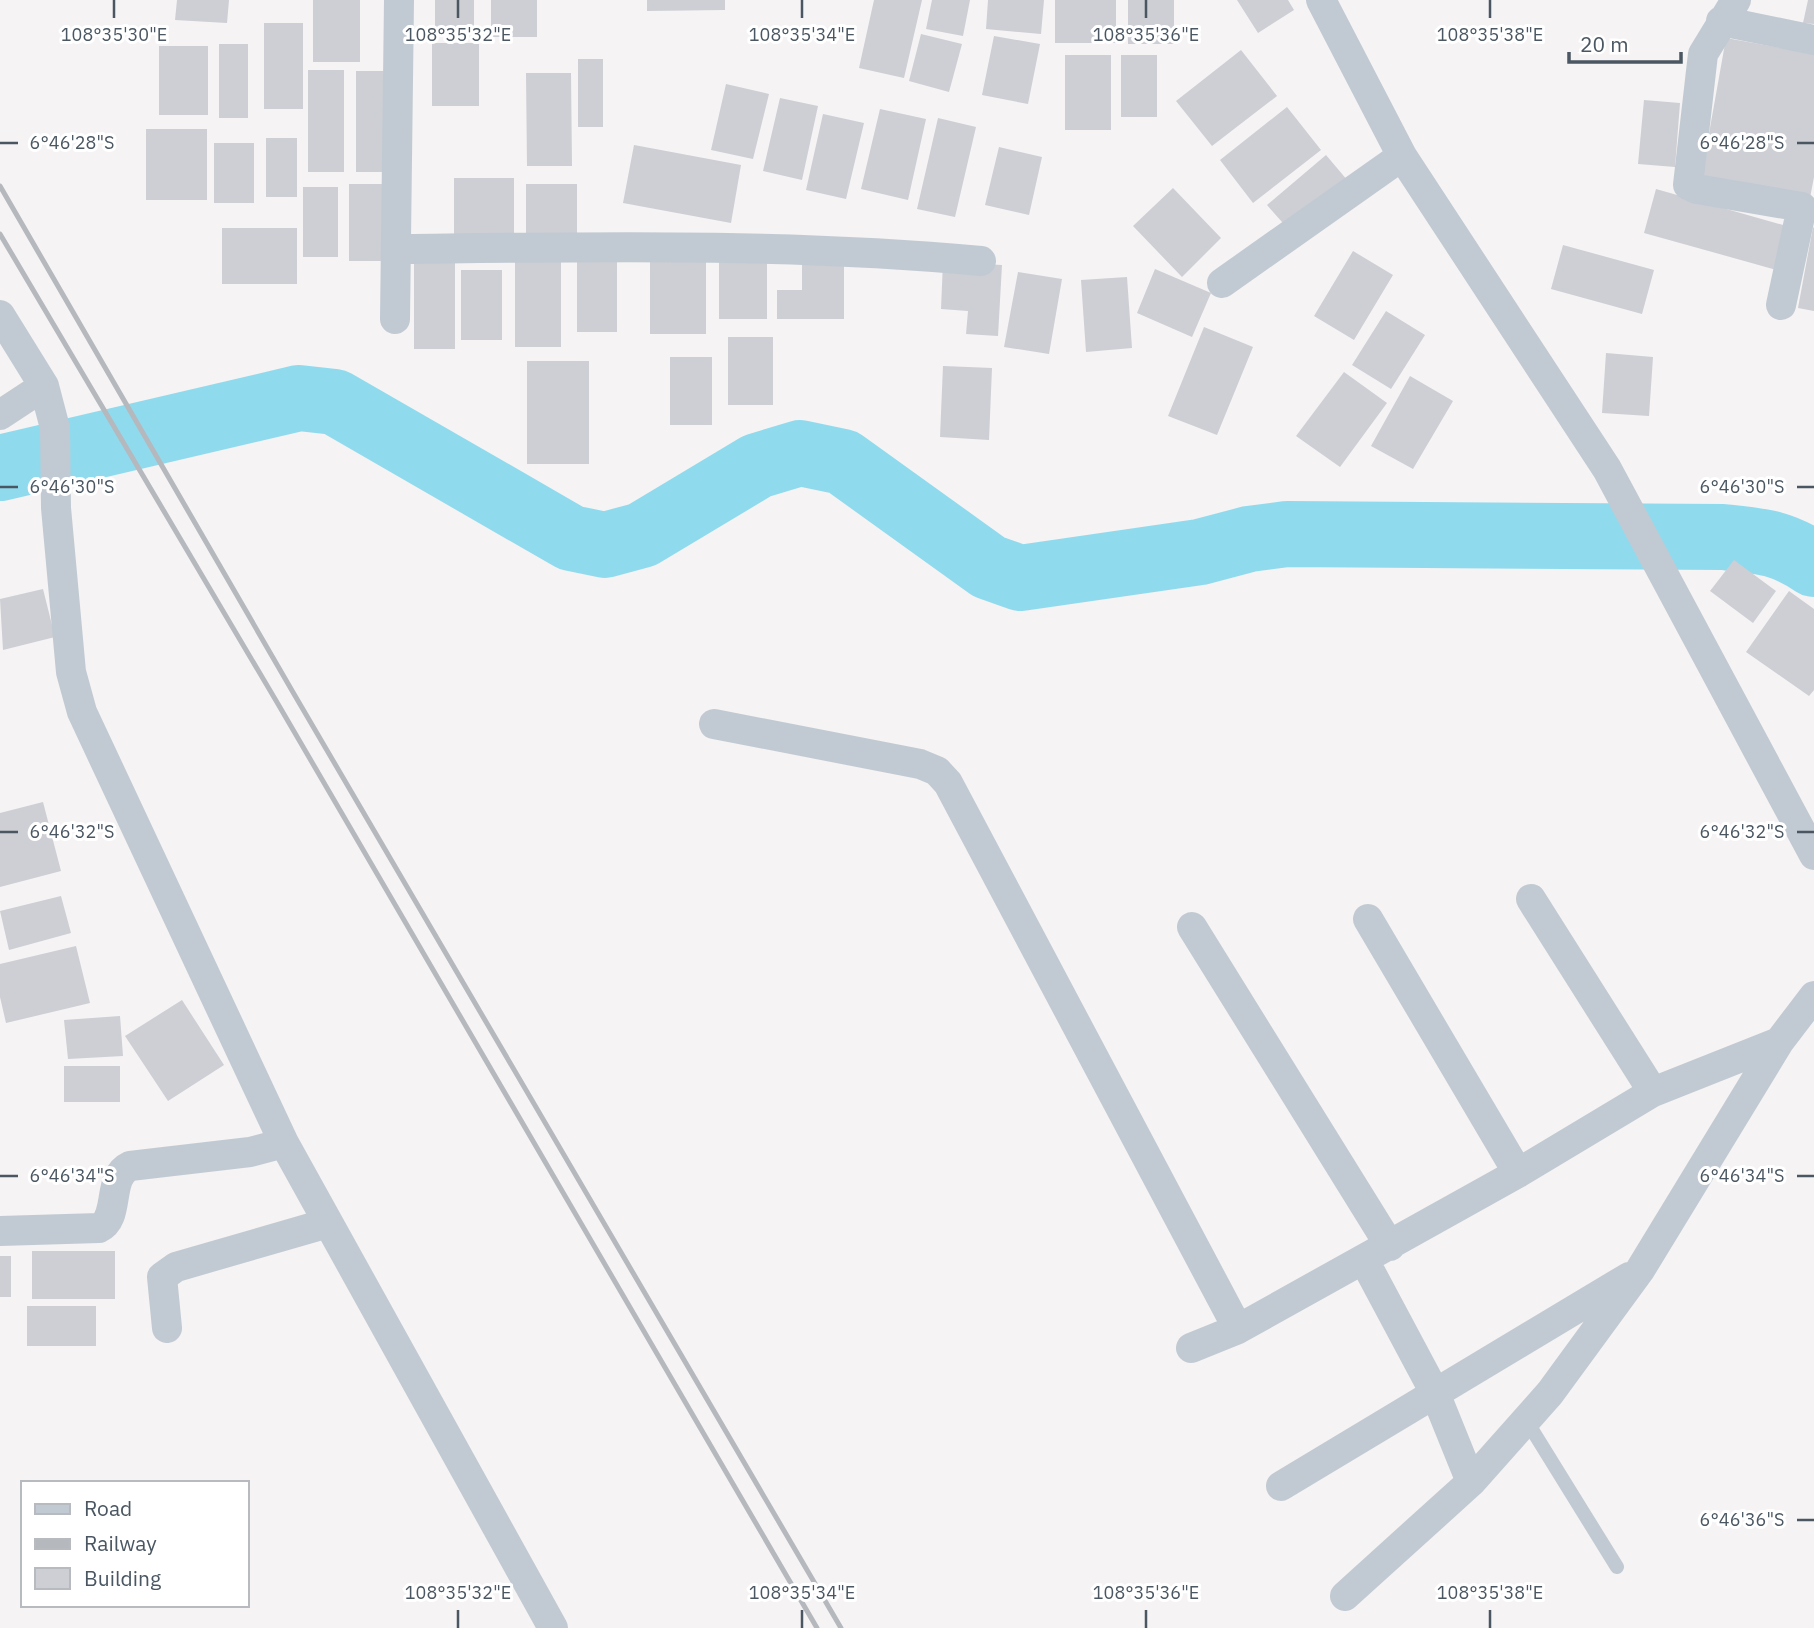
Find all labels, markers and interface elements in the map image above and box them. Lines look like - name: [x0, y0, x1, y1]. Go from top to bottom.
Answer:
- scale bar: [1569, 21, 1681, 65]
- text: 108°35'30"E: [61, 23, 167, 46]
- text: 108°35'32"E: [405, 23, 511, 46]
- text: 108°35'34"E: [749, 23, 855, 46]
- text: 108°35'36"E: [1093, 23, 1199, 46]
- text: 108°35'38"E: [1437, 23, 1543, 46]
- text: 20 m: [1580, 30, 1629, 58]
- text: 6°46'28"S: [30, 131, 114, 154]
- text: 6°46'28"S: [1700, 131, 1784, 154]
- text: 6°46'30"S: [30, 475, 114, 498]
- text: 6°46'30"S: [1700, 475, 1784, 498]
- text: 6°46'32"S: [30, 820, 114, 843]
- text: 6°46'32"S: [1700, 820, 1784, 843]
- text: 6°46'34"S: [30, 1164, 114, 1187]
- text: 6°46'34"S: [1700, 1164, 1784, 1187]
- legend: [21, 1481, 248, 1607]
- text: Road: [84, 1494, 132, 1522]
- text: 6°46'36"S: [1700, 1508, 1784, 1531]
- text: Railway: [84, 1529, 157, 1557]
- text: Building: [84, 1564, 161, 1592]
- text: 108°35'32"E: [405, 1581, 511, 1604]
- text: 108°35'34"E: [749, 1581, 855, 1604]
- text: 108°35'36"E: [1093, 1581, 1199, 1604]
- text: 108°35'38"E: [1437, 1581, 1543, 1604]

